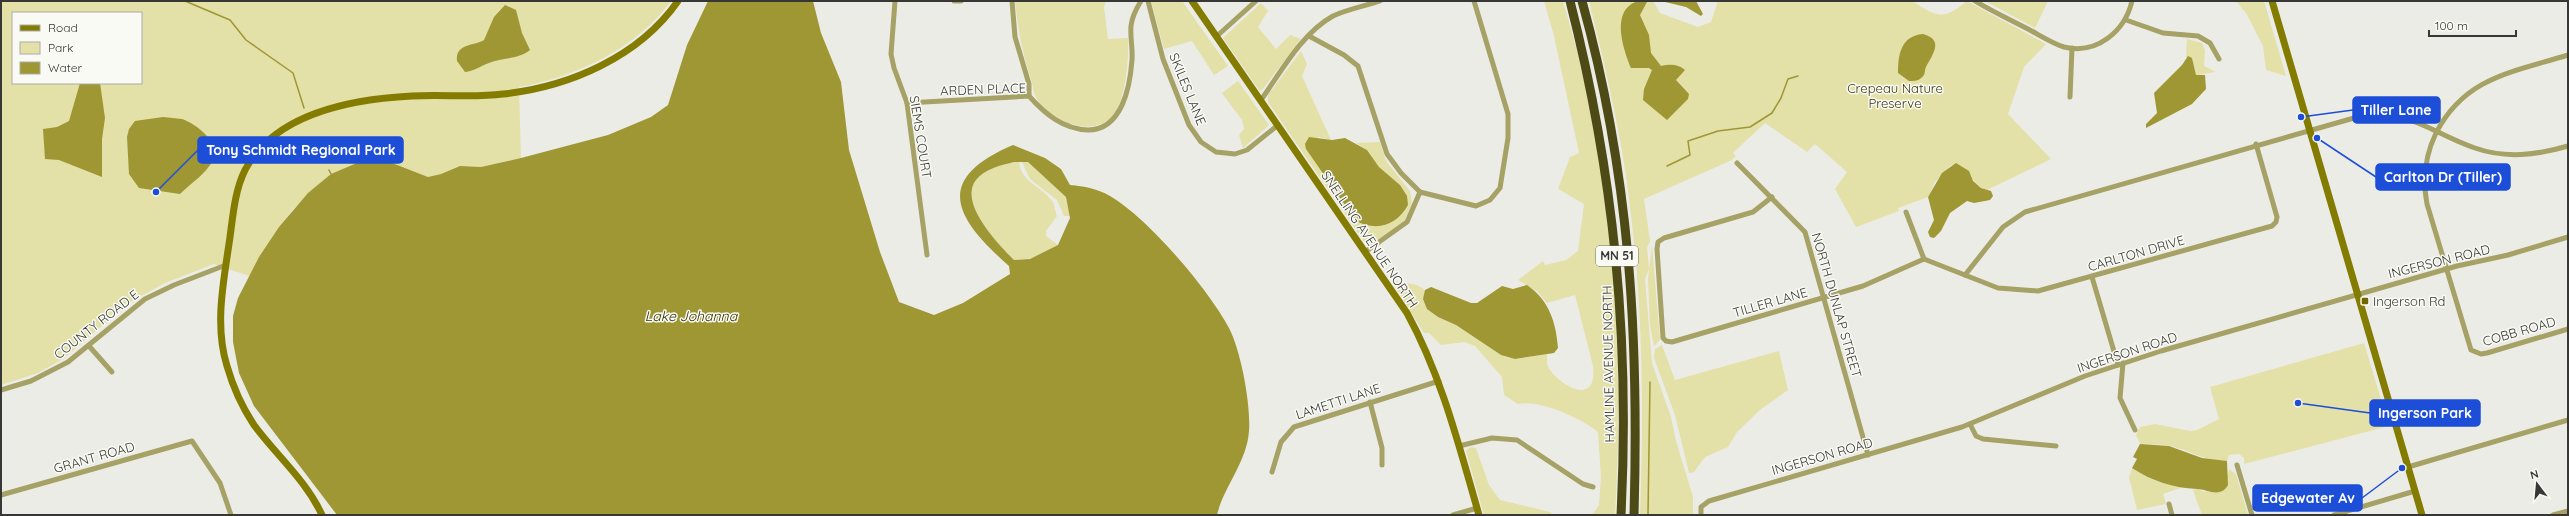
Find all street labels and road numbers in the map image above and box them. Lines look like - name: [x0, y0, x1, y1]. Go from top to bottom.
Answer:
- street label: SKILES LANE: [1166, 50, 1210, 128]
- street label: ARDEN PLACE: [940, 80, 1026, 98]
- street label: SIEMS COURT: [907, 94, 935, 180]
- street label: SNELLING AVENUE NORTH: [1318, 168, 1422, 310]
- street label: NORTH DUNLAP STREET: [1809, 231, 1865, 379]
- street label: CARLTON DRIVE: [2086, 232, 2186, 274]
- street label: INGERSON ROAD: [2386, 241, 2492, 281]
- road number: MN 51: [1596, 246, 1638, 266]
- street label: TILLER LANE: [1731, 284, 1809, 320]
- street label: HAMLINE AVENUE NORTH: [1599, 285, 1617, 443]
- street label: COUNTY ROAD E: [50, 286, 142, 362]
- street label: COBB ROAD: [2481, 313, 2557, 349]
- street label: INGERSON ROAD: [2075, 328, 2179, 376]
- street label: LAMETTI LANE: [1293, 380, 1383, 422]
- street label: INGERSON ROAD: [1770, 434, 1874, 478]
- street label: GRANT ROAD: [52, 438, 136, 476]

